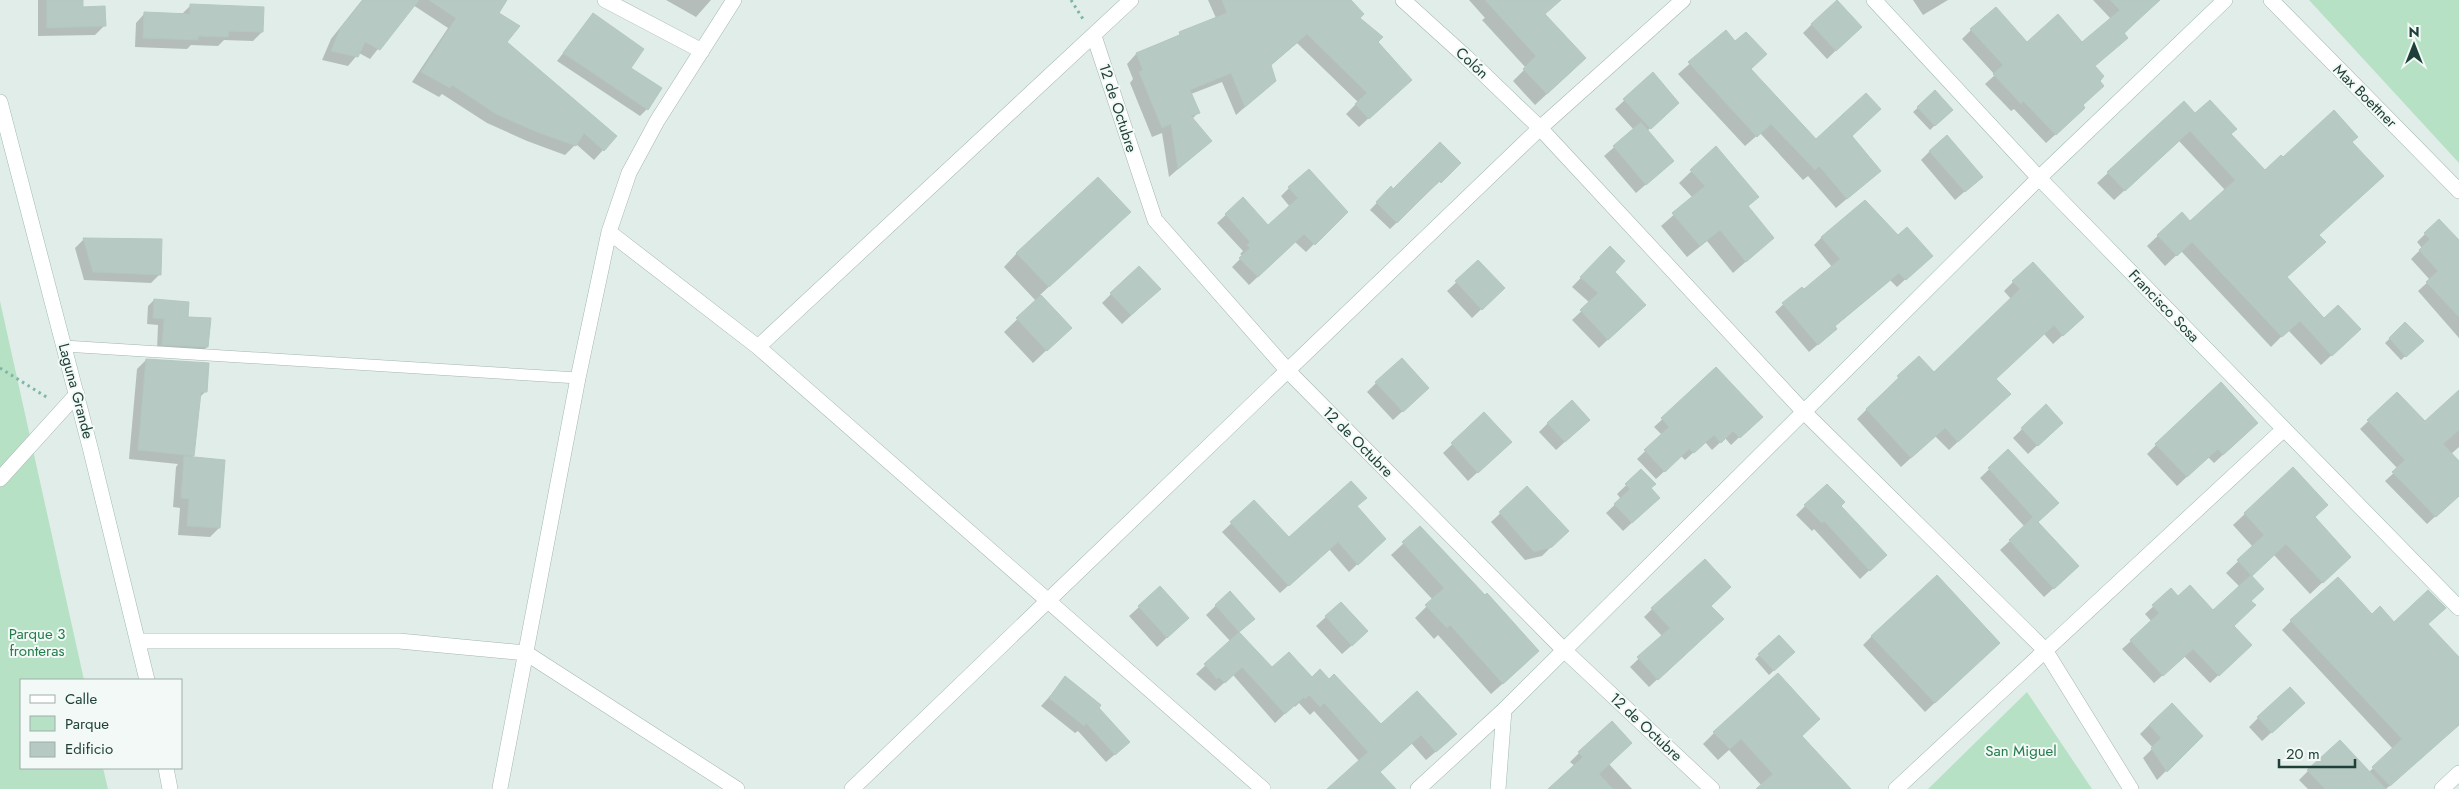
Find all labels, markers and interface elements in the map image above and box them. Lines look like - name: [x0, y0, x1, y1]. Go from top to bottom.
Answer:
- north arrow: [2389, 20, 2439, 70]
- text: N: [2408, 22, 2420, 42]
- street label: Colón: [1451, 42, 1493, 84]
- street label: Max Boettner: [2328, 59, 2403, 134]
- street label: 12 de Octubre: [1093, 61, 1143, 156]
- street label: Francisco Sosa: [2123, 265, 2205, 347]
- street label: Laguna Grande: [53, 341, 99, 441]
- street label: 12 de Octubre: [1318, 402, 1399, 483]
- park label: Parque 3 fronteras: [9, 623, 65, 662]
- legend: [20, 679, 182, 769]
- street label: 12 de Octubre: [1605, 687, 1687, 767]
- text: Calle: [65, 688, 97, 710]
- text: Parque: [65, 713, 109, 735]
- scale bar: [2279, 736, 2355, 768]
- text: Edificio: [65, 738, 113, 760]
- park label: San Miguel: [1985, 740, 2057, 762]
- text: 20 m: [2286, 743, 2320, 765]

